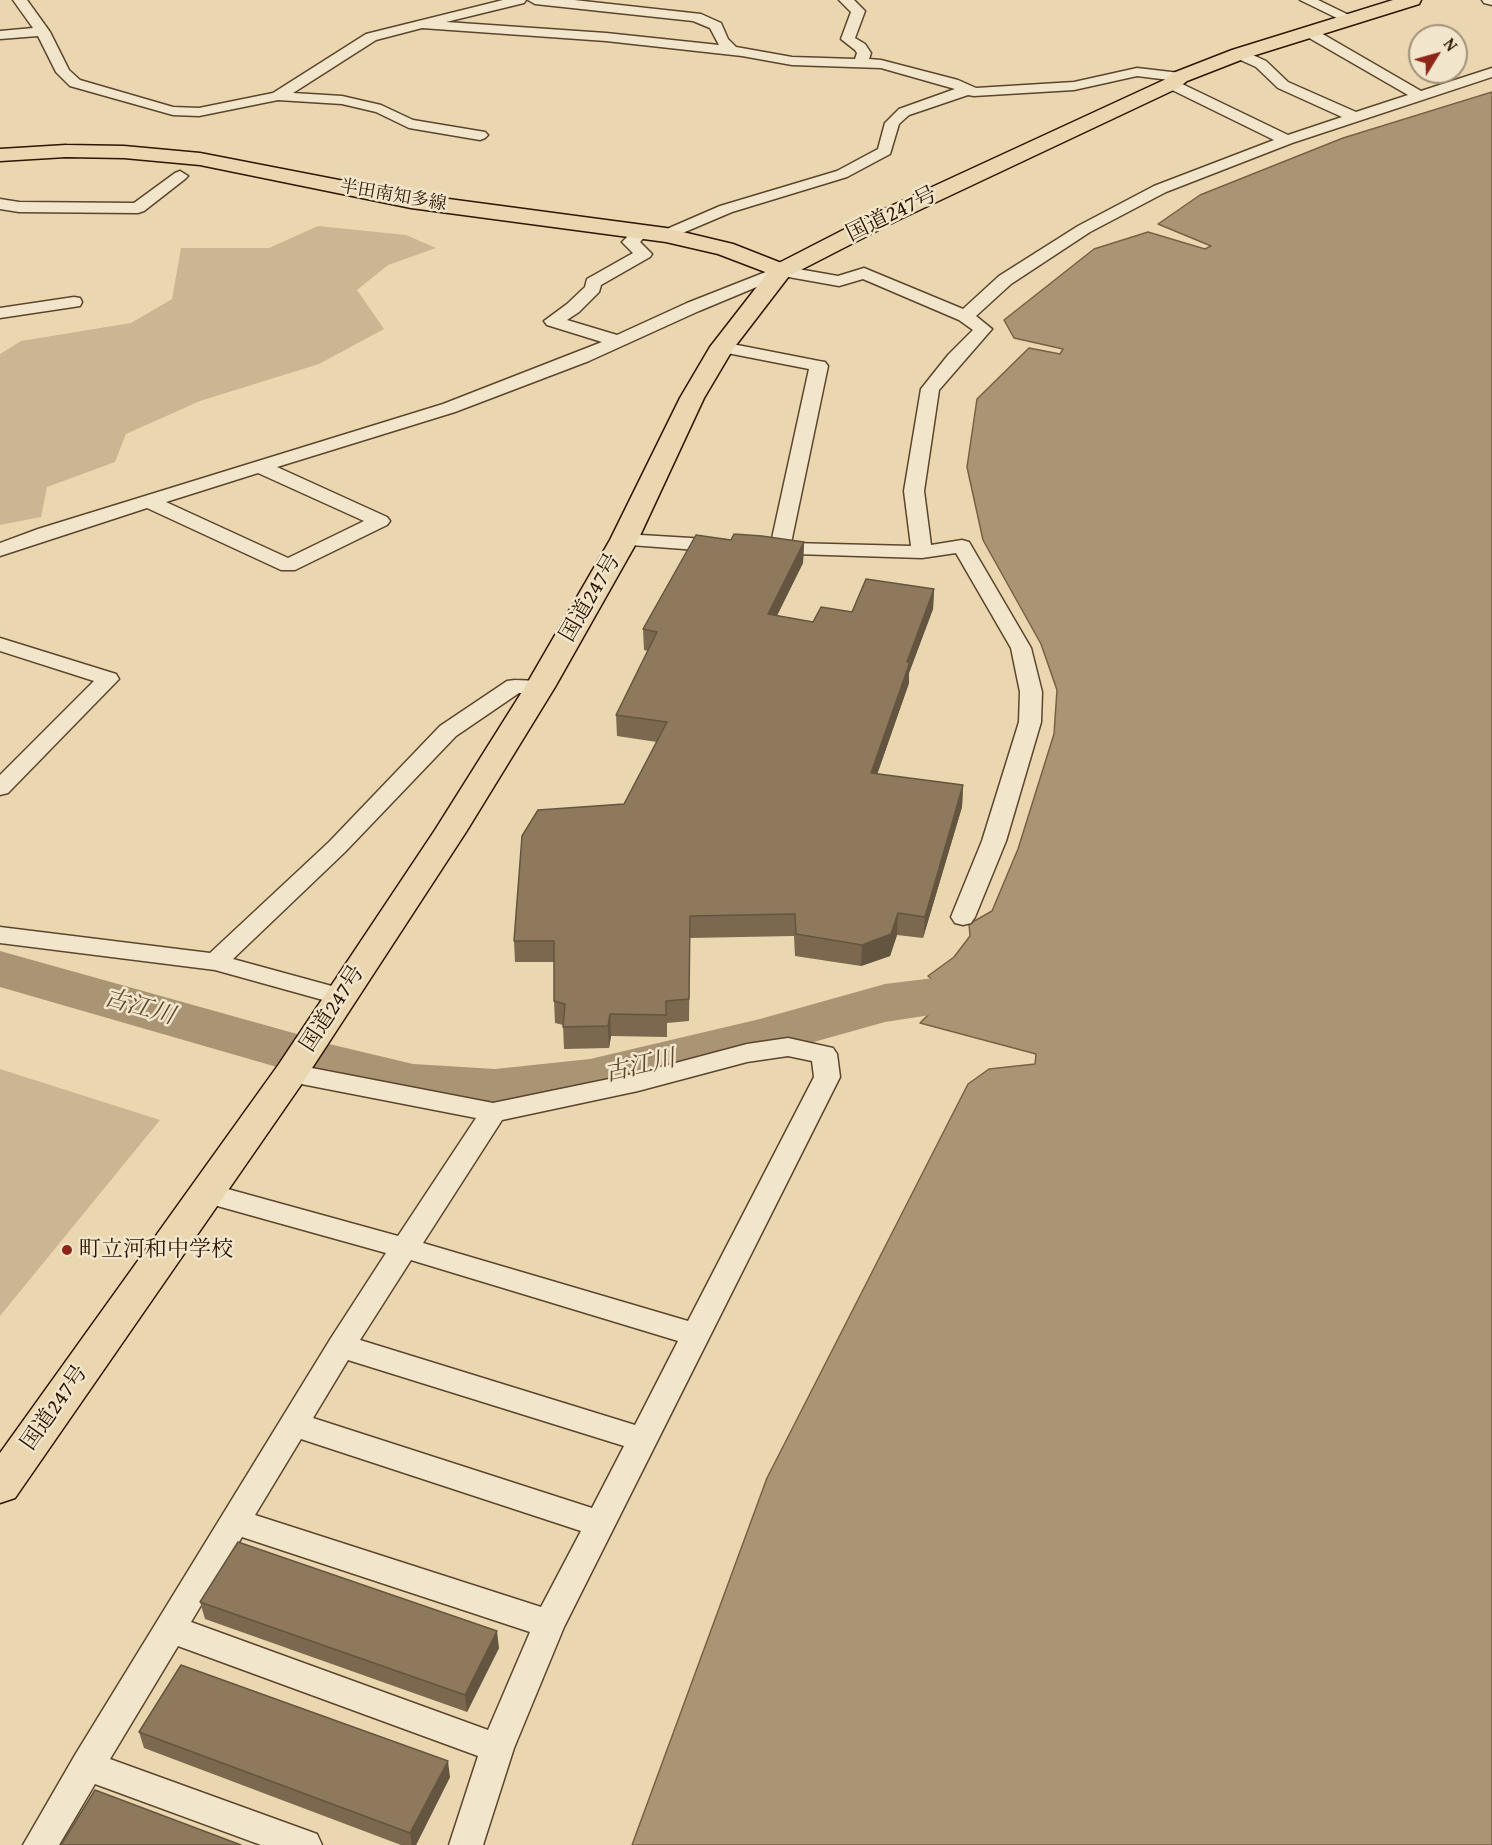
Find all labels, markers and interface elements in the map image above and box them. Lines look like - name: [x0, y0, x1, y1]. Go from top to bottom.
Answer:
- north arrow: [1408, 24, 1468, 84]
- text: N: [1438, 33, 1464, 56]
- street label: 半田南知多線: [338, 176, 448, 216]
- street label: 国道247号: [842, 182, 942, 248]
- street label: 国道247号: [555, 549, 627, 647]
- street label: 国道247号: [295, 961, 371, 1057]
- water label: 古江川: [100, 984, 178, 1032]
- water label: 古江川: [602, 1045, 678, 1089]
- place label: 町立河和中学校: [79, 1237, 233, 1263]
- marker: 町立河和中学校: [60, 1243, 74, 1257]
- street label: 国道247号: [16, 1360, 94, 1456]

